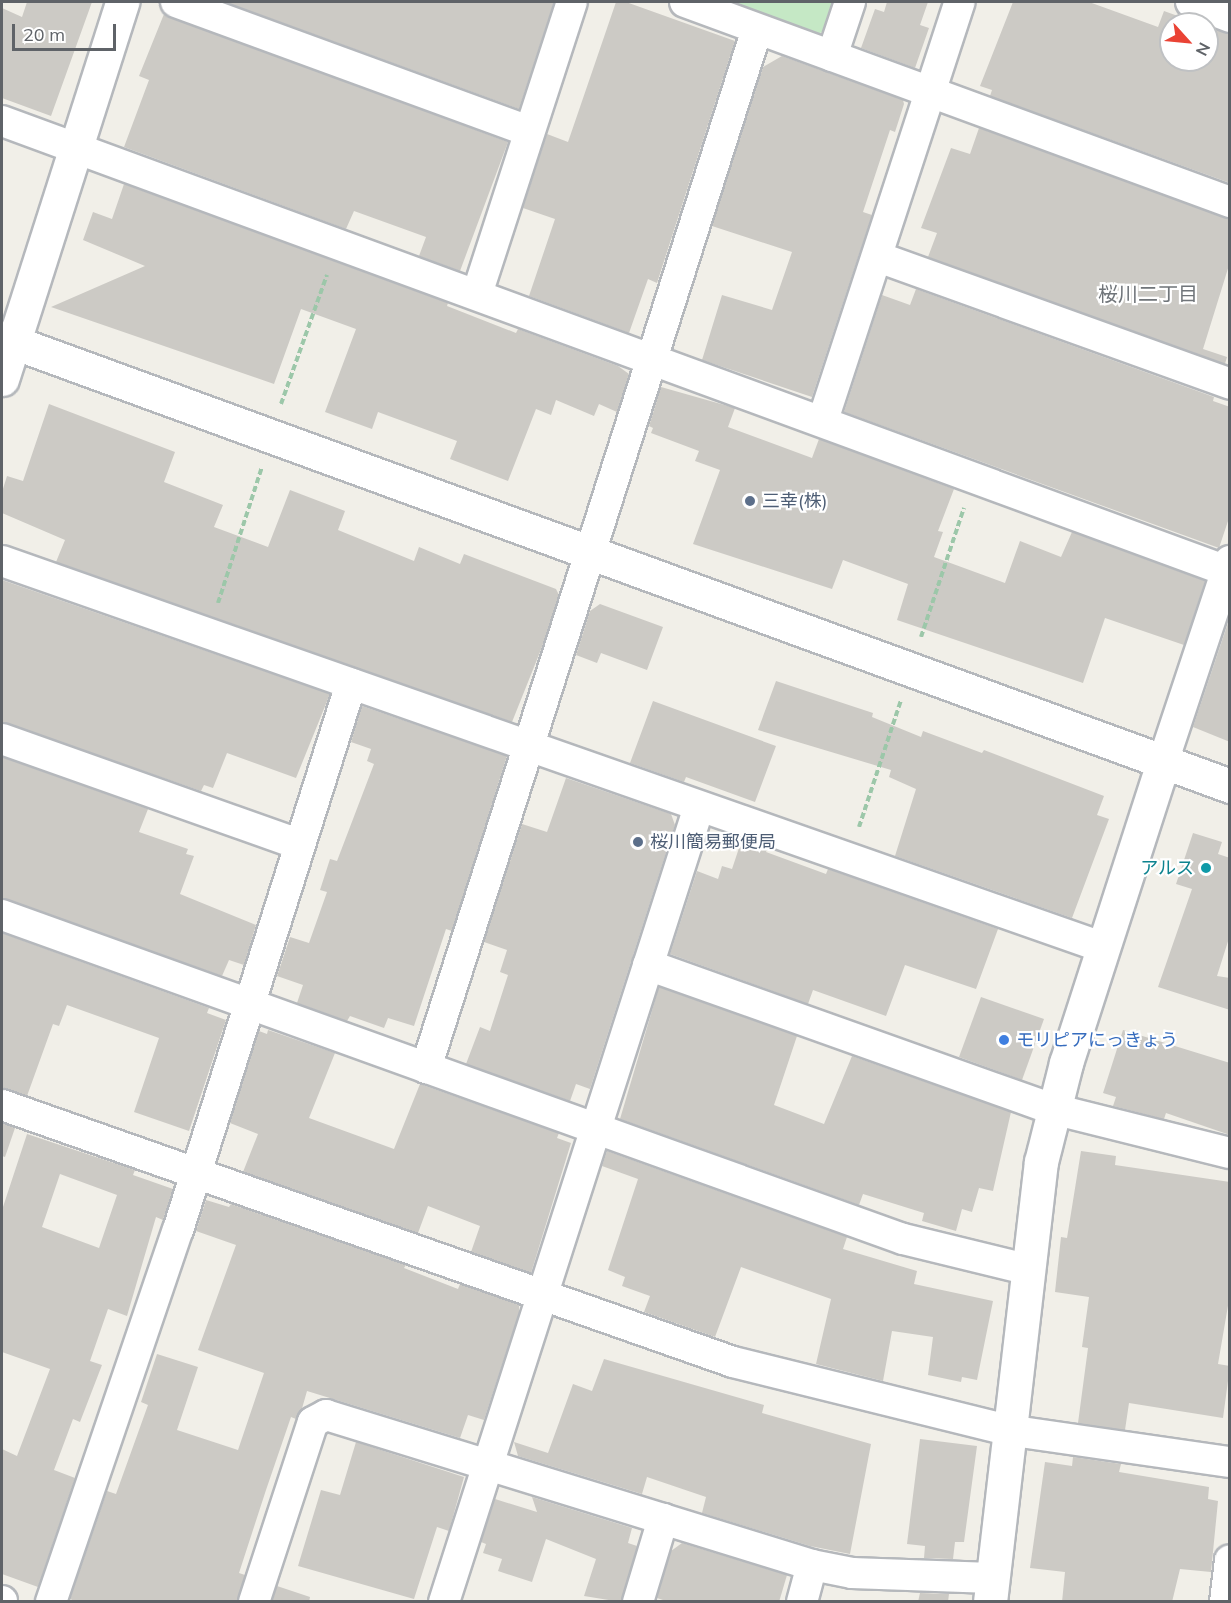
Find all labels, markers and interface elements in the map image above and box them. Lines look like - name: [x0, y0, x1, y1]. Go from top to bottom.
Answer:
- scale bar: [15, 12, 118, 50]
- north arrow: [1159, 12, 1219, 72]
- text: 20 m: [23, 23, 65, 46]
- text: N: [1192, 39, 1215, 59]
- district label: 桜川二丁目: [1098, 281, 1198, 305]
- place label: 三幸(株): [762, 490, 827, 512]
- marker: 三幸(株): [743, 494, 757, 508]
- place label: 桜川簡易郵便局: [650, 831, 776, 853]
- marker: 桜川簡易郵便局: [631, 835, 645, 849]
- place label: アルス: [1140, 857, 1194, 879]
- marker: アルス: [1199, 861, 1213, 875]
- place label: モリピアにっきょう: [1016, 1029, 1178, 1051]
- marker: モリピアにっきょう: [997, 1033, 1011, 1047]

